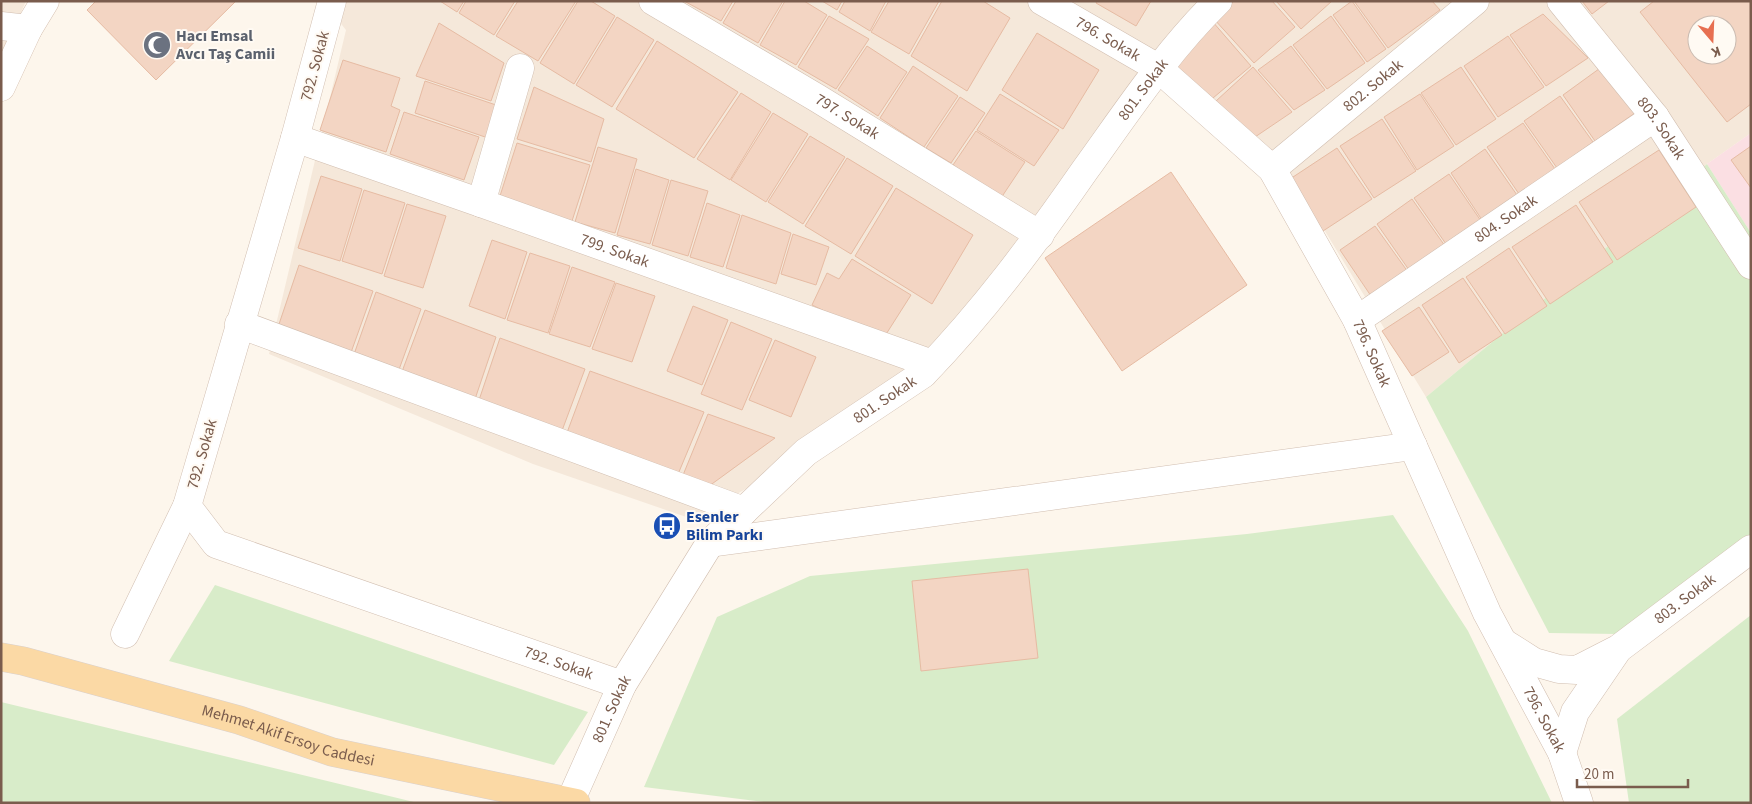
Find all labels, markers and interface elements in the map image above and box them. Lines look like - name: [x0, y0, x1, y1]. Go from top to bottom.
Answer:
- street label: 796. Sokak: [1071, 11, 1145, 67]
- north arrow: [1687, 15, 1737, 65]
- place label: Hacı Emsal Avcı Taş Camii: [175, 25, 275, 65]
- street label: 792. Sokak: [295, 28, 335, 104]
- mosque icon: Hacı Emsal Avcı Taş Camii: [142, 30, 172, 60]
- text: K: [1708, 40, 1723, 62]
- street label: 801. Sokak: [1113, 54, 1173, 125]
- street label: 802. Sokak: [1338, 54, 1408, 117]
- street label: 797. Sokak: [811, 88, 884, 145]
- street label: 803. Sokak: [1632, 92, 1691, 164]
- street label: 804. Sokak: [1470, 189, 1542, 248]
- street label: 799. Sokak: [577, 228, 652, 273]
- street label: 796. Sokak: [1347, 316, 1396, 391]
- street label: 801. Sokak: [849, 370, 921, 429]
- street label: 792. Sokak: [182, 416, 223, 492]
- place label: Esenler Bilim Parkı: [686, 506, 763, 546]
- bus stop icon: Esenler Bilim Parkı: [652, 511, 682, 541]
- street label: 803. Sokak: [1649, 568, 1720, 629]
- street label: 792. Sokak: [521, 641, 596, 685]
- street label: 801. Sokak: [587, 671, 637, 746]
- street label: 796. Sokak: [1517, 683, 1571, 757]
- street label: Mehmet Akif Ersoy Caddesi: [199, 699, 377, 772]
- scale bar: [1577, 756, 1688, 788]
- text: 20 m: [1584, 764, 1614, 785]

